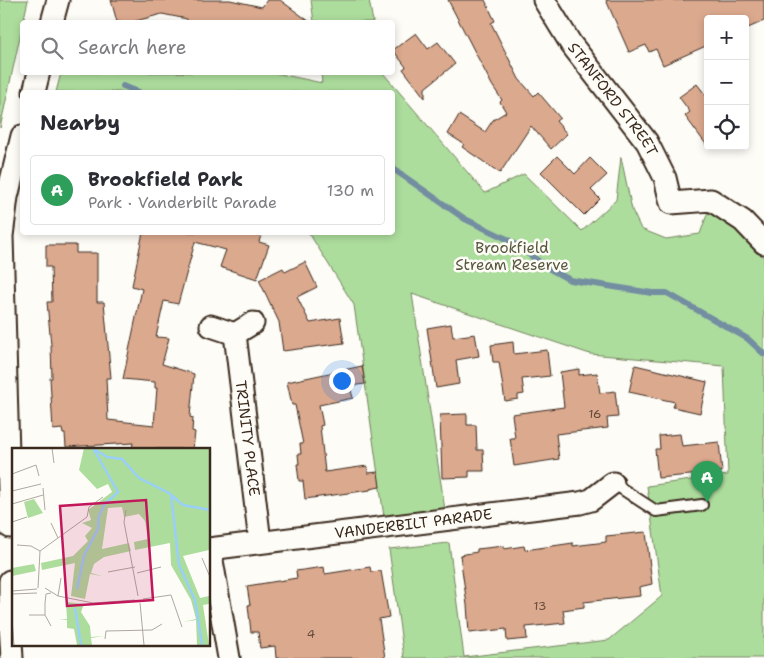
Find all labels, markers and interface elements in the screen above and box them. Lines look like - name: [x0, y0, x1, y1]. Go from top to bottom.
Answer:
- map controls: [704, 15, 749, 150]
- button: +: [704, 15, 749, 60]
- search box: [20, 20, 395, 75]
- icon: search: [38, 34, 66, 62]
- text: Search here: [78, 35, 187, 60]
- street label: STANFORD STREET: [563, 38, 662, 159]
- button: −: [704, 60, 749, 105]
- button: locate: [704, 105, 749, 150]
- text: Nearby: [40, 109, 120, 137]
- text: Brookfield Park: [88, 167, 243, 192]
- text: A: [51, 180, 63, 201]
- text: 130 m: [327, 180, 374, 201]
- text: Park · Vanderbilt Parade: [88, 192, 277, 213]
- park label: Brookfield Stream Reserve: [455, 238, 569, 275]
- your location: [329, 368, 355, 394]
- street label: TRINITY PLACE: [231, 379, 264, 497]
- house number: 16: [588, 406, 602, 422]
- inset map: [12, 448, 210, 646]
- pin: A: [691, 461, 723, 502]
- street label: VANDERBILT PARADE: [333, 504, 493, 543]
- house number: 13: [534, 598, 546, 614]
- house number: 4: [307, 626, 315, 642]

